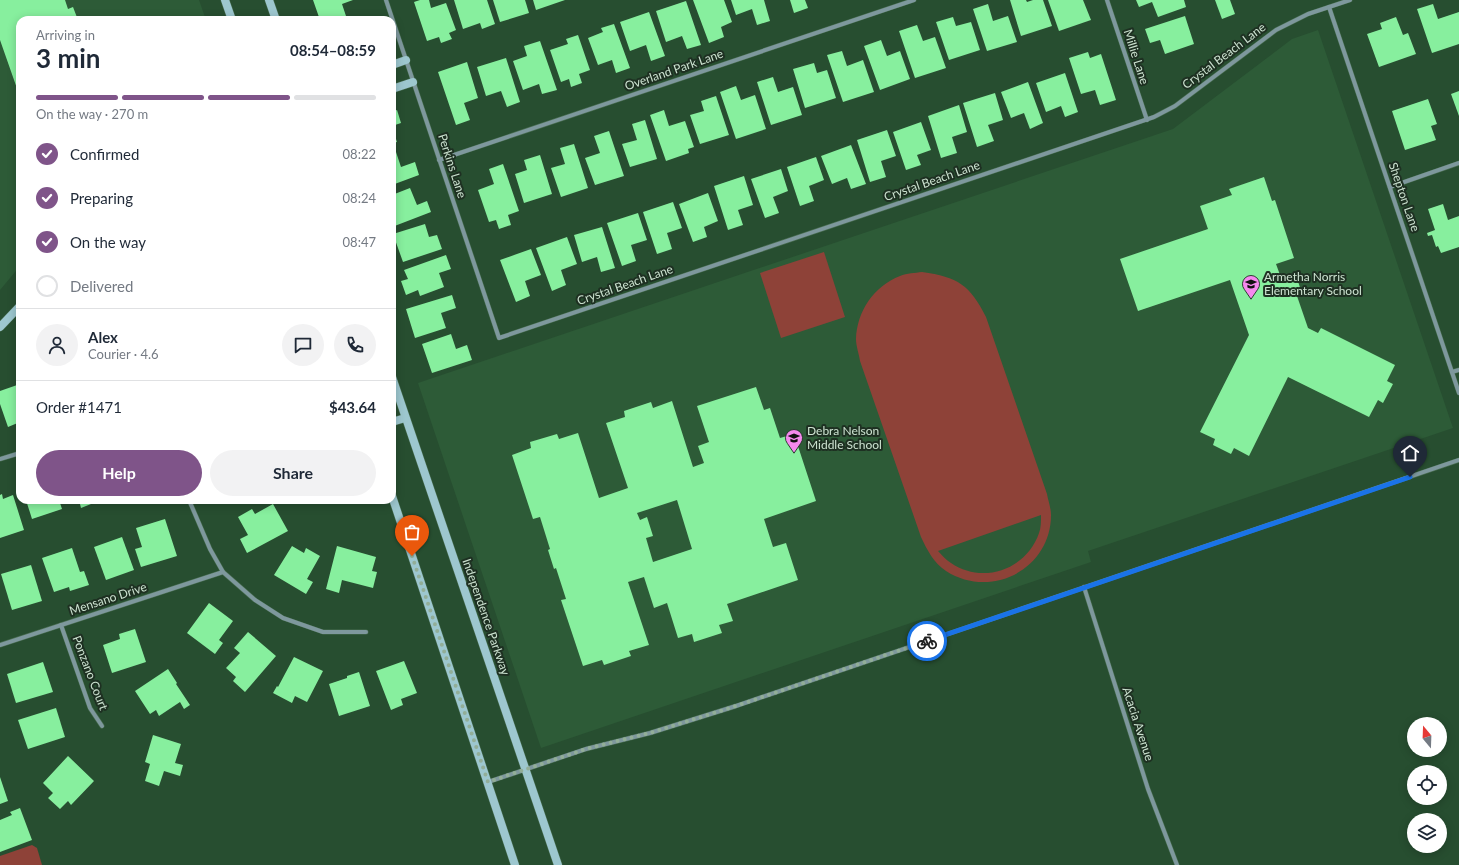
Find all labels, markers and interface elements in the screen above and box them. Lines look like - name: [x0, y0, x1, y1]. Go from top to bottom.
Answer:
- street label: Crystal Beach Lane: [1179, 19, 1268, 92]
- text: Arriving in: [36, 27, 95, 43]
- street label: Millie Lane: [1121, 27, 1152, 86]
- text: 08:54–08:59: [290, 41, 376, 59]
- text: 3 min: [36, 42, 100, 74]
- street label: Overland Park Lane: [623, 46, 725, 93]
- text: On the way · 270 m: [36, 106, 148, 122]
- street label: Perkins Lane: [435, 132, 470, 200]
- icon: check: [36, 143, 58, 165]
- text: Confirmed: [70, 145, 139, 163]
- text: 08:22: [343, 146, 376, 162]
- street label: Crystal Beach Lane: [882, 157, 982, 204]
- street label: Shepton Lane: [1386, 160, 1423, 233]
- icon: check: [36, 187, 58, 209]
- text: Preparing: [70, 189, 133, 207]
- text: 08:24: [343, 190, 376, 206]
- icon: check: [36, 231, 58, 253]
- text: On the way: [70, 233, 146, 251]
- text: 08:47: [343, 234, 376, 250]
- street label: Crystal Beach Lane: [575, 261, 675, 308]
- place label: Armetha Norris Elementary School: [1264, 269, 1362, 298]
- school or university icon: Armetha Norris Elementary School: [1241, 274, 1261, 299]
- text: Delivered: [70, 277, 133, 295]
- button: person: [36, 324, 78, 366]
- button: chat: [282, 324, 324, 366]
- button: phone: [334, 324, 376, 366]
- text: Alex: [88, 328, 118, 346]
- text: Courier · 4.6: [88, 346, 159, 362]
- text: Order #1471: [36, 398, 122, 416]
- text: $43.64: [329, 398, 376, 416]
- place label: Debra Nelson Middle School: [807, 423, 882, 452]
- school or university icon: Debra Nelson Middle School: [784, 428, 804, 453]
- pin: [1393, 436, 1427, 477]
- icon: home: [1399, 442, 1421, 464]
- button: Help: [36, 450, 202, 496]
- button: Share: [210, 450, 376, 496]
- pin: [395, 515, 429, 556]
- icon: bag: [401, 521, 423, 543]
- street label: Independence Parkway: [459, 557, 514, 678]
- street label: Mensano Drive: [67, 579, 148, 618]
- courier: [907, 621, 947, 661]
- icon: bike: [916, 630, 938, 652]
- street label: Ponzano Court: [69, 634, 112, 713]
- street label: Acacia Avenue: [1120, 685, 1157, 763]
- north arrow: [1407, 717, 1447, 757]
- map controls: [1407, 717, 1447, 853]
- button: locate: [1407, 765, 1447, 805]
- button: layers: [1407, 813, 1447, 853]

